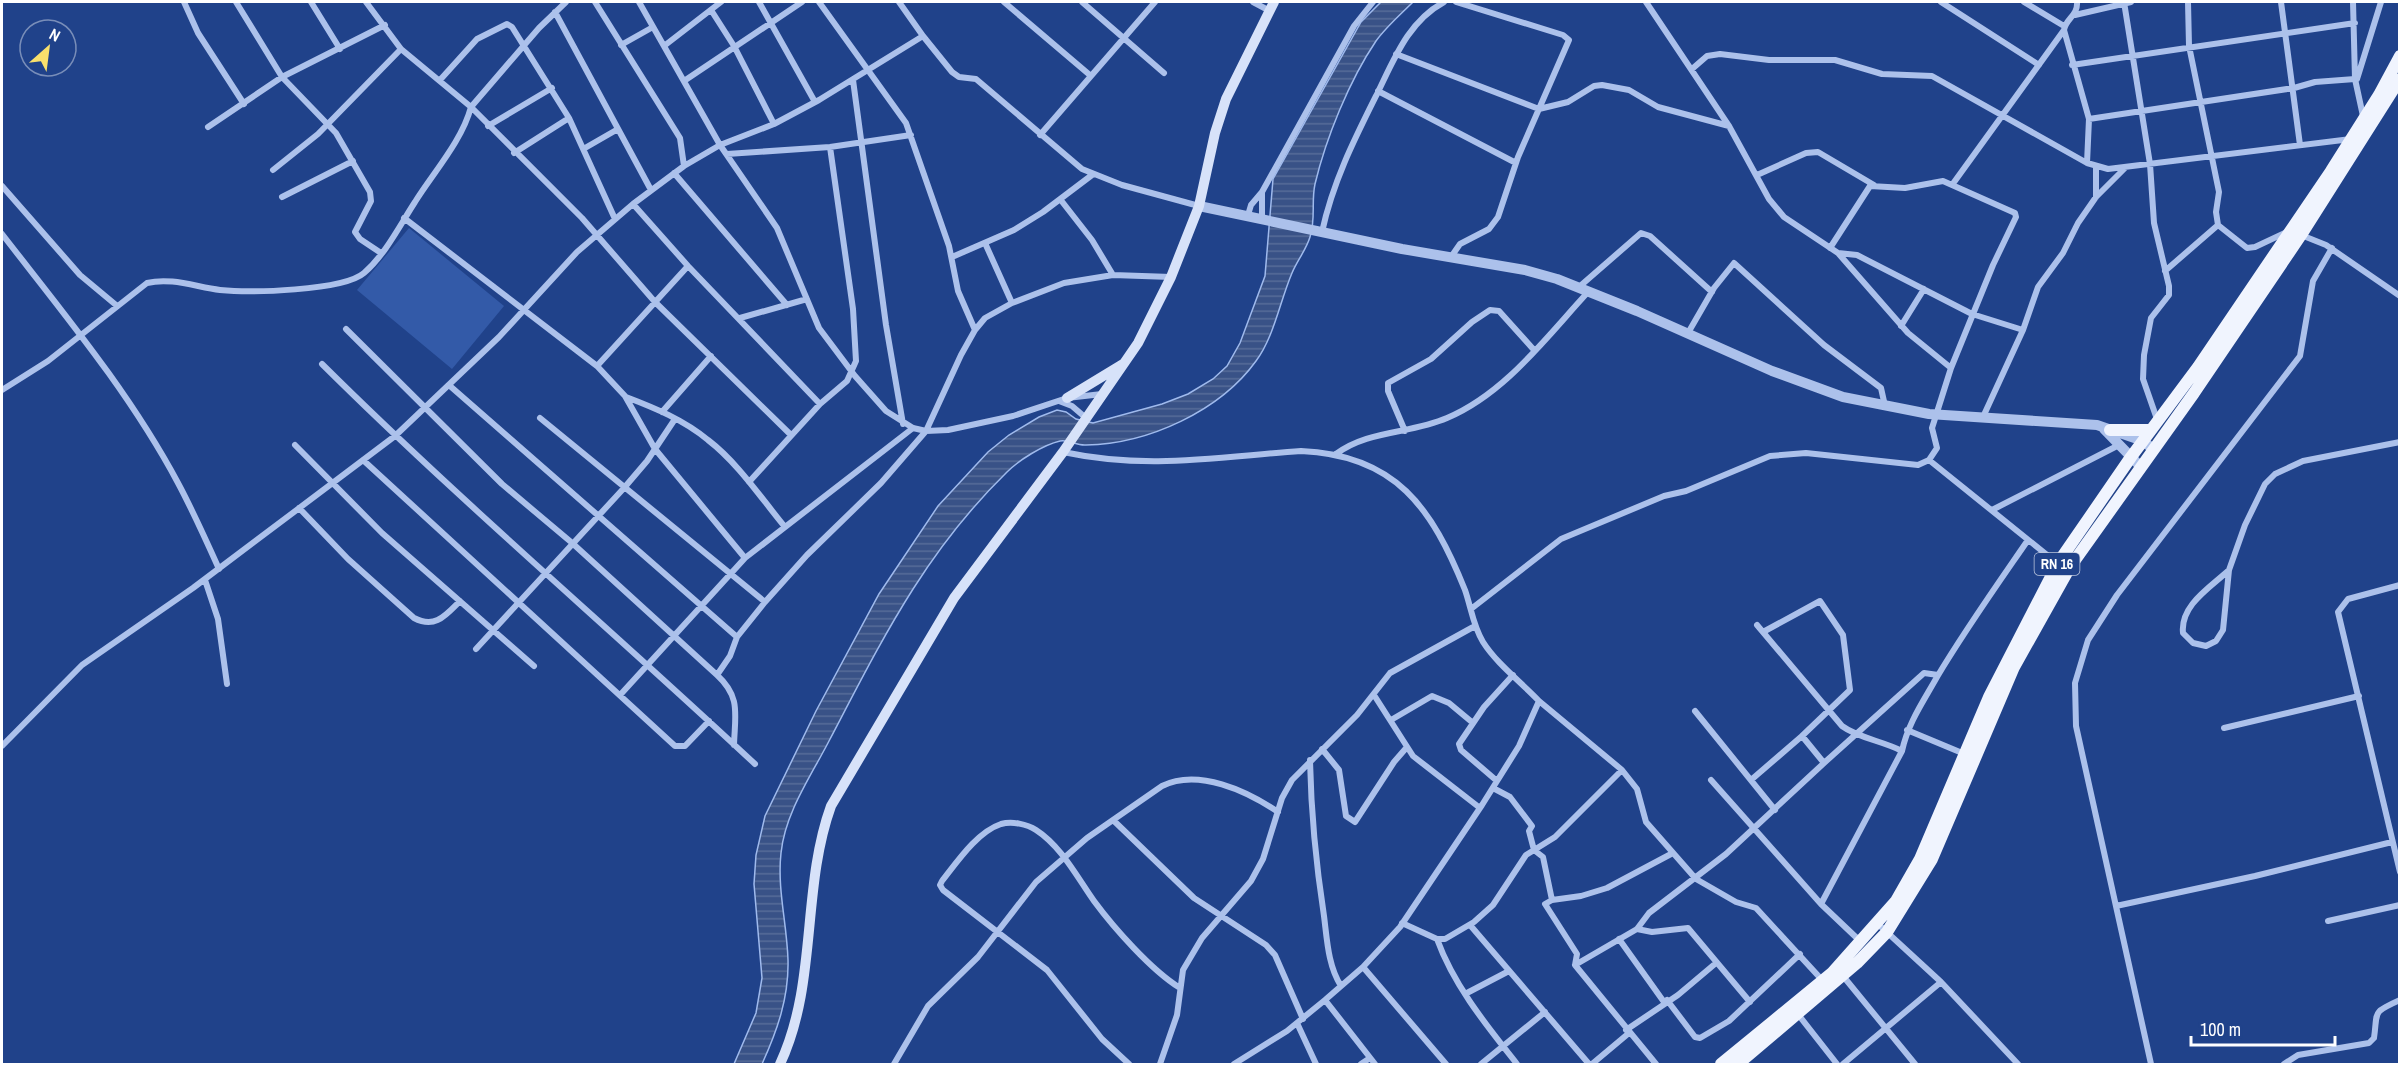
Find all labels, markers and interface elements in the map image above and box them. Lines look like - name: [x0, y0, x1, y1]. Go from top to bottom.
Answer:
- north arrow: [18, 18, 78, 78]
- text: N: [46, 23, 64, 47]
- road number: RN 16: [2034, 553, 2080, 575]
- scale bar: [2191, 1009, 2335, 1047]
- text: 100 m: [2200, 1017, 2241, 1042]

